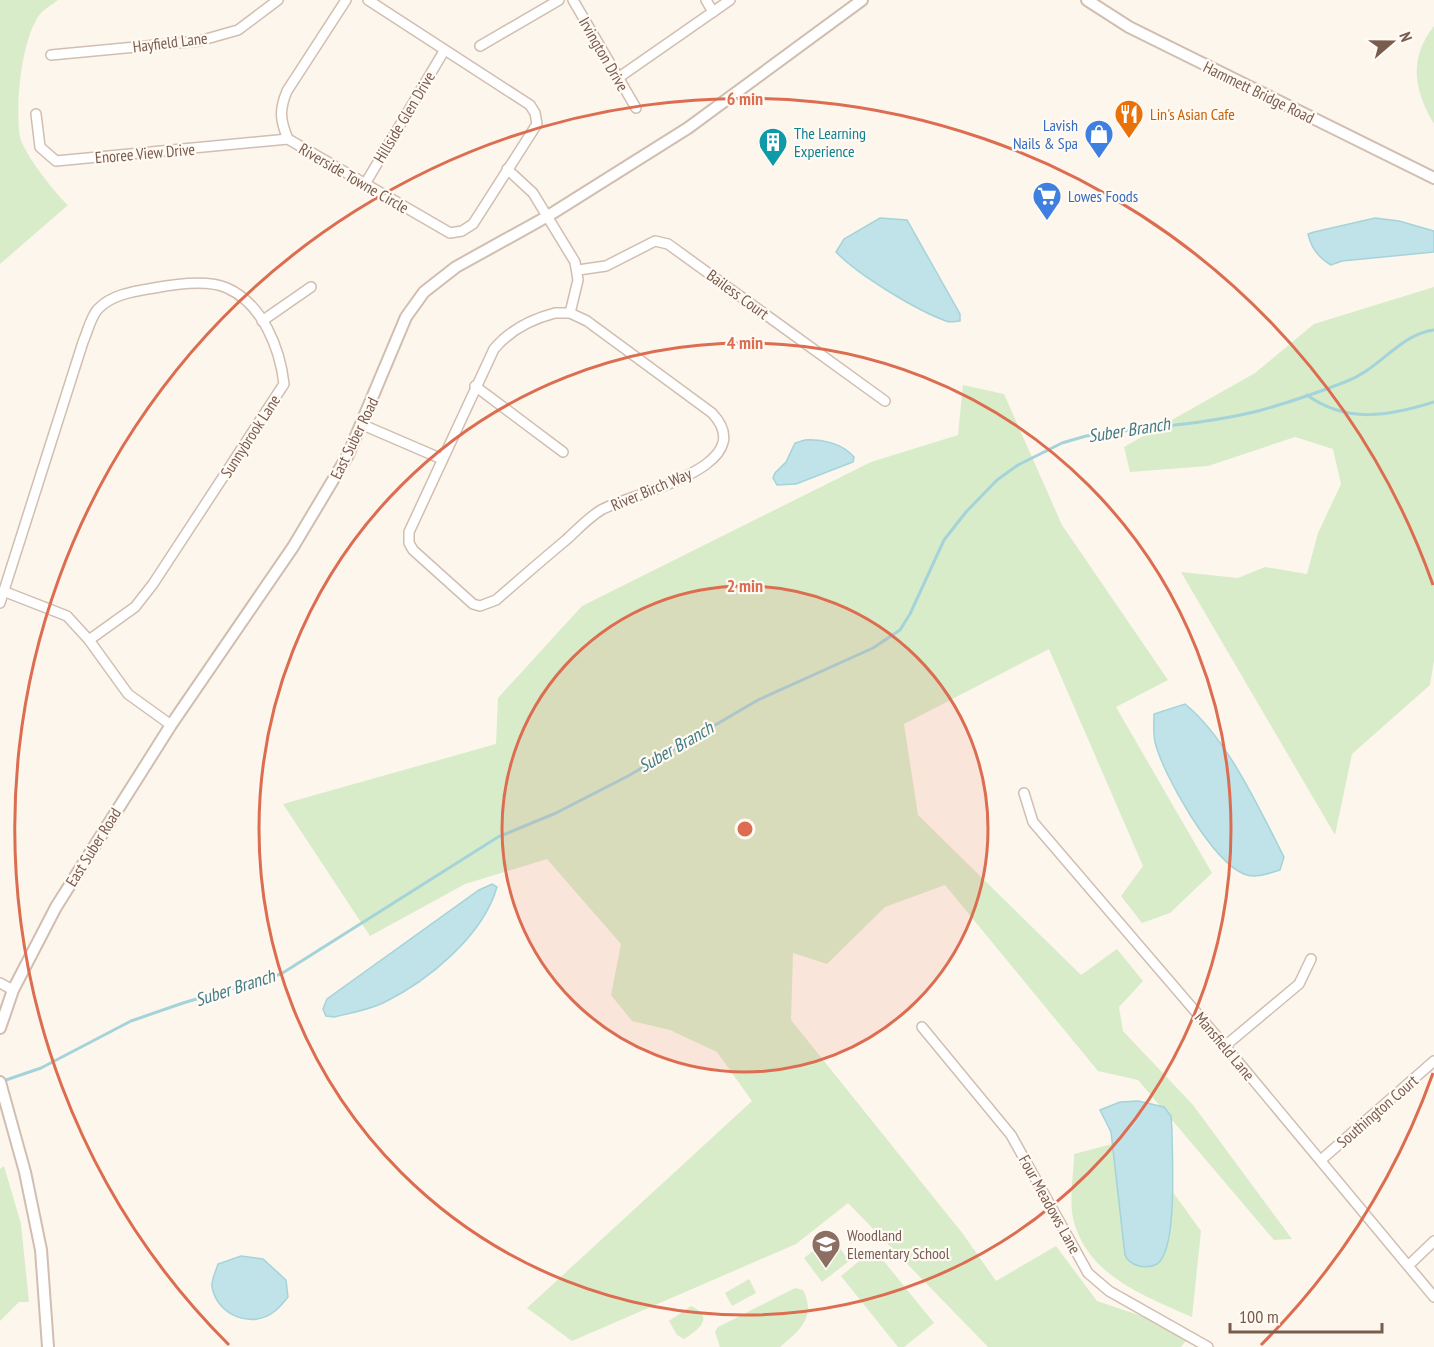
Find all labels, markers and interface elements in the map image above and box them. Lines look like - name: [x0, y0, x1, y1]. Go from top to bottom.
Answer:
- north arrow: [1362, 12, 1422, 72]
- street label: Irvington Drive: [575, 13, 633, 95]
- street label: Hayfield Lane: [132, 27, 208, 57]
- text: N: [1395, 29, 1417, 44]
- street label: Hammett Bridge Road: [1200, 56, 1318, 128]
- street label: Hillside Glen Drive: [369, 68, 439, 166]
- text: 6 min: [727, 87, 763, 110]
- restaurant icon: Lin's Asian Cafe: [1113, 98, 1145, 140]
- place label: Lin's Asian Cafe: [1150, 104, 1235, 124]
- place label: Lavish Nails & Spa: [1013, 115, 1078, 153]
- shop icon: Lavish Nails & Spa: [1083, 118, 1115, 160]
- place label: The Learning Experience: [794, 123, 866, 161]
- building icon: The Learning Experience: [757, 126, 789, 168]
- street label: Riverside Towne Circle: [295, 138, 413, 218]
- street label: Enoree View Drive: [94, 139, 196, 167]
- supermarket icon: Lowes Foods: [1031, 180, 1063, 222]
- place label: Lowes Foods: [1068, 186, 1138, 206]
- street label: Bailess Court: [703, 265, 773, 324]
- text: 4 min: [727, 331, 763, 354]
- street label: Sunnybrook Lane: [216, 391, 284, 481]
- street label: East Suber Road: [326, 394, 382, 482]
- water label: Suber Branch: [1086, 412, 1172, 447]
- street label: River Birch Way: [608, 463, 694, 515]
- text: 2 min: [727, 574, 763, 597]
- water label: Suber Branch: [634, 715, 718, 777]
- street label: East Suber Road: [61, 804, 125, 890]
- centre of rings: [735, 819, 755, 839]
- water label: Suber Branch: [192, 964, 279, 1011]
- street label: Mansfield Lane: [1191, 1008, 1259, 1084]
- street label: Southington Court: [1332, 1070, 1422, 1152]
- street label: Four Meadows Lane: [1015, 1151, 1085, 1257]
- place label: Woodland Elementary School: [847, 1225, 950, 1263]
- school or university icon: Woodland Elementary School: [810, 1228, 842, 1270]
- scale bar: [1230, 1296, 1382, 1334]
- text: 100 m: [1239, 1305, 1279, 1328]

